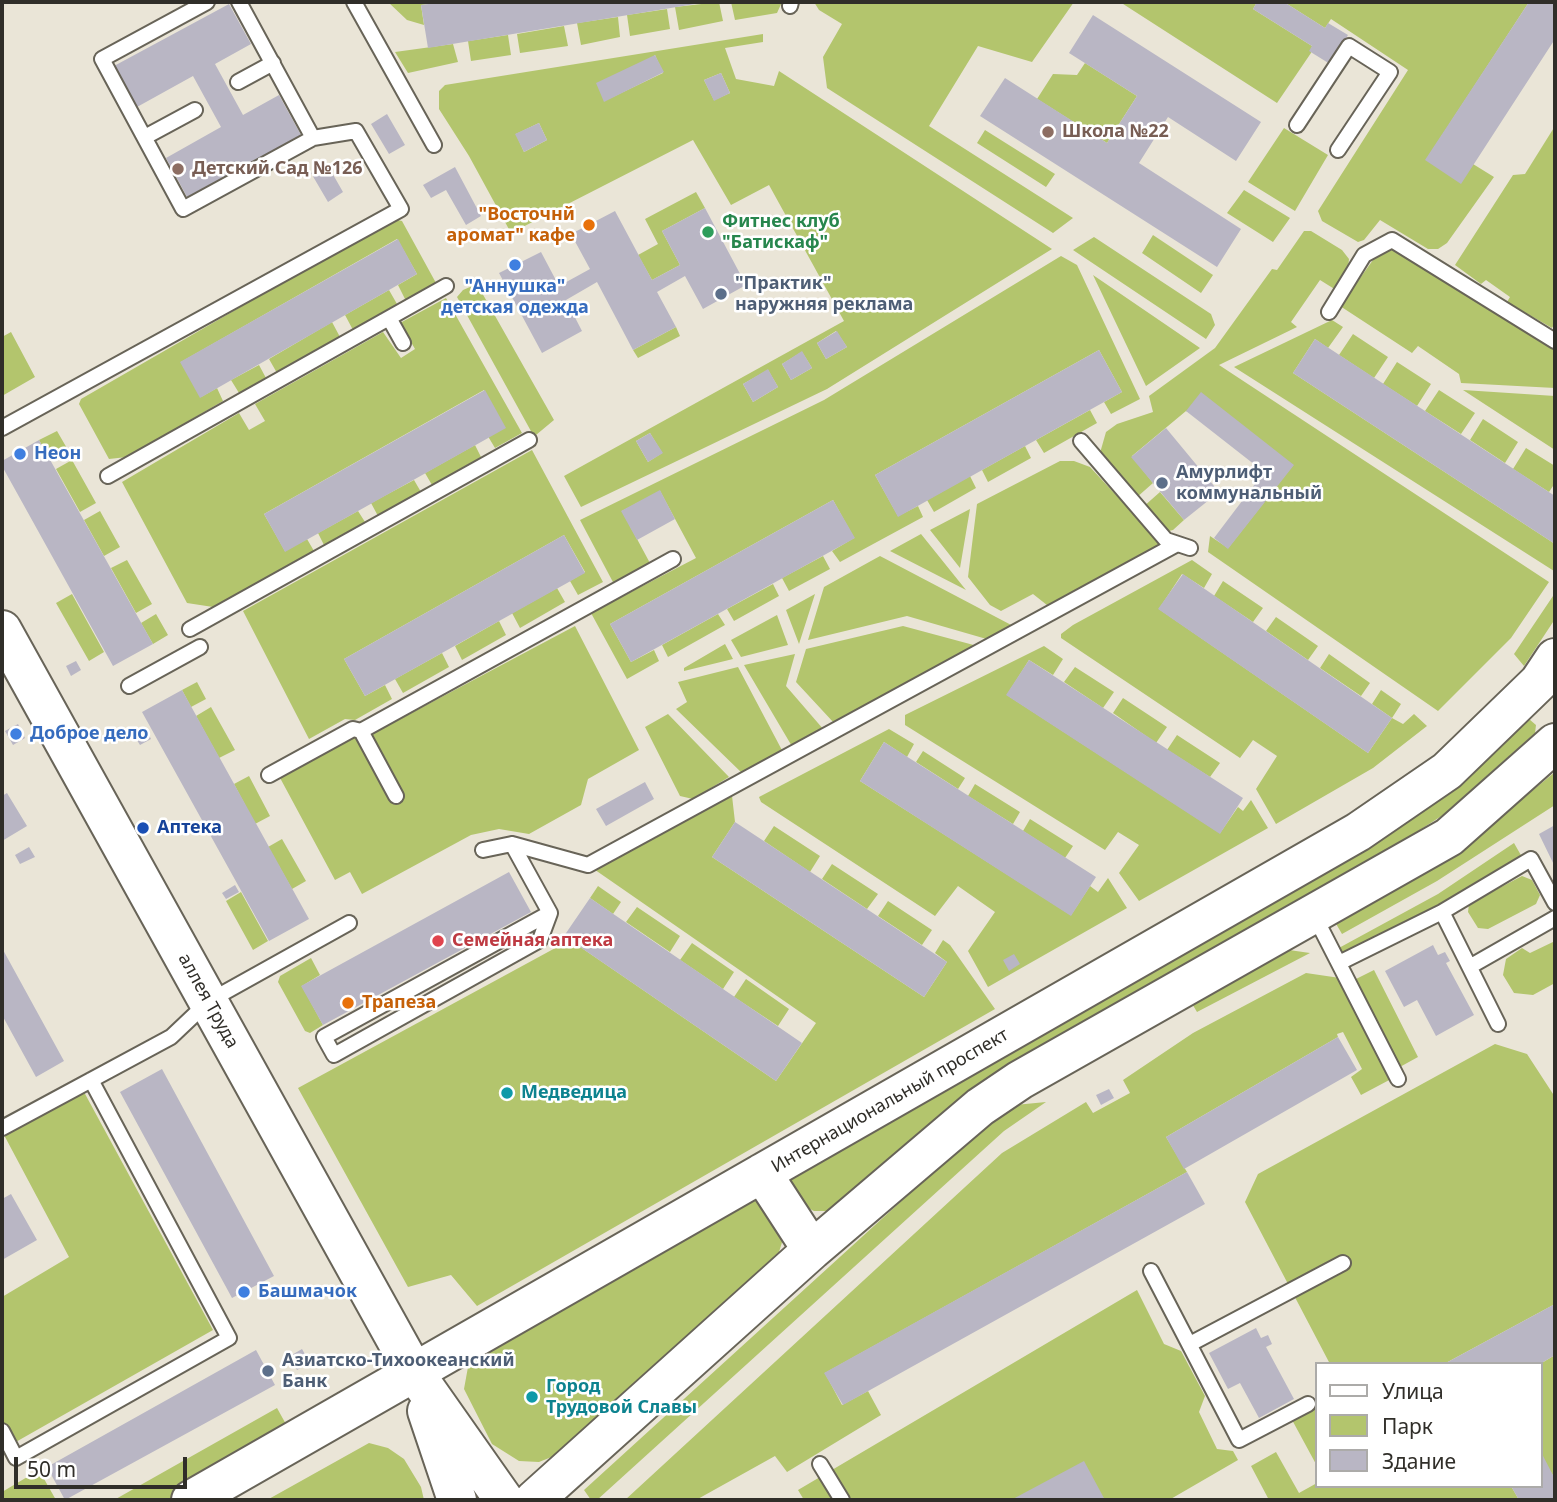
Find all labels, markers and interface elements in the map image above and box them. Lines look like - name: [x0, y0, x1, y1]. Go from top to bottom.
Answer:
- place label: Школа №22: [1062, 121, 1169, 143]
- marker: Школа №22: [1040, 124, 1056, 140]
- place label: Детский Сад №126: [192, 158, 363, 180]
- marker: Детский Сад №126: [170, 161, 186, 177]
- place label: "Восточнй аромат" кафе: [447, 204, 575, 246]
- place label: Фитнес клуб "Батискаф": [722, 211, 840, 254]
- marker: "Восточнй аромат" кафе: [581, 217, 597, 233]
- marker: Фитнес клуб "Батискаф": [700, 224, 716, 240]
- marker: "Аннушка" детская одежда: [507, 257, 523, 273]
- place label: "Практик" наружняя реклама: [735, 273, 913, 316]
- place label: "Аннушка" детская одежда: [441, 276, 589, 318]
- marker: "Практик" наружняя реклама: [713, 286, 729, 302]
- place label: Неон: [34, 443, 81, 465]
- marker: Неон: [12, 446, 28, 462]
- place label: Амурлифт коммунальный: [1176, 462, 1322, 504]
- marker: Амурлифт коммунальный: [1154, 475, 1170, 491]
- place label: Доброе дело: [30, 723, 149, 745]
- marker: Доброе дело: [8, 726, 24, 742]
- place label: Аптека: [157, 817, 222, 839]
- marker: Аптека: [135, 820, 151, 836]
- place label: Семейная аптека: [452, 930, 613, 952]
- marker: Семейная аптека: [430, 933, 446, 949]
- street label: аллея Труда: [173, 950, 243, 1052]
- place label: Трапеза: [362, 992, 436, 1014]
- marker: Трапеза: [340, 995, 356, 1011]
- street label: Интернациональный проспект: [768, 1024, 1012, 1178]
- place label: Медведица: [521, 1082, 627, 1104]
- marker: Медведица: [499, 1085, 515, 1101]
- place label: Башмачок: [258, 1281, 357, 1303]
- marker: Башмачок: [236, 1284, 252, 1300]
- place label: Азиатско-Тихоокеанский Банк: [282, 1350, 515, 1392]
- legend: [1316, 1362, 1543, 1488]
- marker: Азиатско-Тихоокеанский Банк: [260, 1363, 276, 1379]
- place label: Город Трудовой Славы: [546, 1376, 697, 1418]
- text: Улица: [1382, 1377, 1444, 1405]
- marker: Город Трудовой Славы: [524, 1389, 540, 1405]
- text: Парк: [1382, 1412, 1433, 1440]
- scale bar: [18, 1442, 191, 1486]
- text: Здание: [1382, 1447, 1456, 1475]
- text: 50 m: [27, 1455, 76, 1483]

